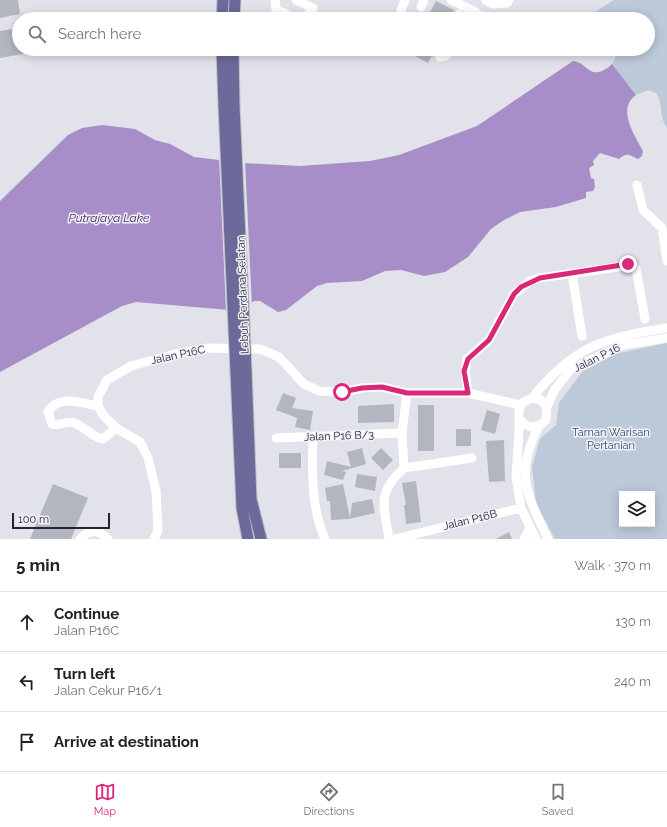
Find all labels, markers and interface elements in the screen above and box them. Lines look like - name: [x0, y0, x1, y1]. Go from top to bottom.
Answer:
- search box: [12, 12, 655, 56]
- icon: search: [26, 23, 48, 45]
- text: Search here: [58, 25, 141, 43]
- water label: Putrajaya Lake: [68, 211, 150, 225]
- street label: Lebuh Perdana Selatan: [234, 236, 252, 354]
- route end: [619, 255, 637, 273]
- street label: Jalan P 16: [572, 341, 623, 375]
- street label: Jalan P16C: [150, 343, 207, 367]
- route start: [333, 383, 351, 401]
- park label: Taman Warisan Pertanian: [572, 426, 650, 452]
- street label: Jalan P16 B/3: [304, 428, 374, 444]
- map controls: [619, 491, 655, 527]
- button: layers: [619, 491, 655, 527]
- street label: Jalan P16B: [442, 507, 498, 533]
- scale bar: [12, 511, 110, 530]
- text: 100 m: [18, 513, 49, 526]
- text: 5 min: [16, 555, 60, 575]
- text: Walk · 370 m: [574, 558, 651, 573]
- text: Continue: [54, 605, 119, 623]
- icon: ahead: [16, 611, 38, 633]
- text: 130 m: [615, 614, 651, 629]
- text: Jalan P16C: [54, 623, 119, 638]
- text: Turn left: [54, 665, 115, 683]
- icon: left: [16, 671, 38, 693]
- text: 240 m: [614, 674, 651, 689]
- text: Jalan Cekur P16/1: [54, 683, 162, 698]
- icon: arrive: [16, 731, 38, 753]
- text: Arrive at destination: [54, 733, 199, 751]
- tab: Map: [94, 781, 116, 818]
- tab: Directions: [304, 781, 354, 818]
- tab: Saved: [542, 781, 573, 818]

